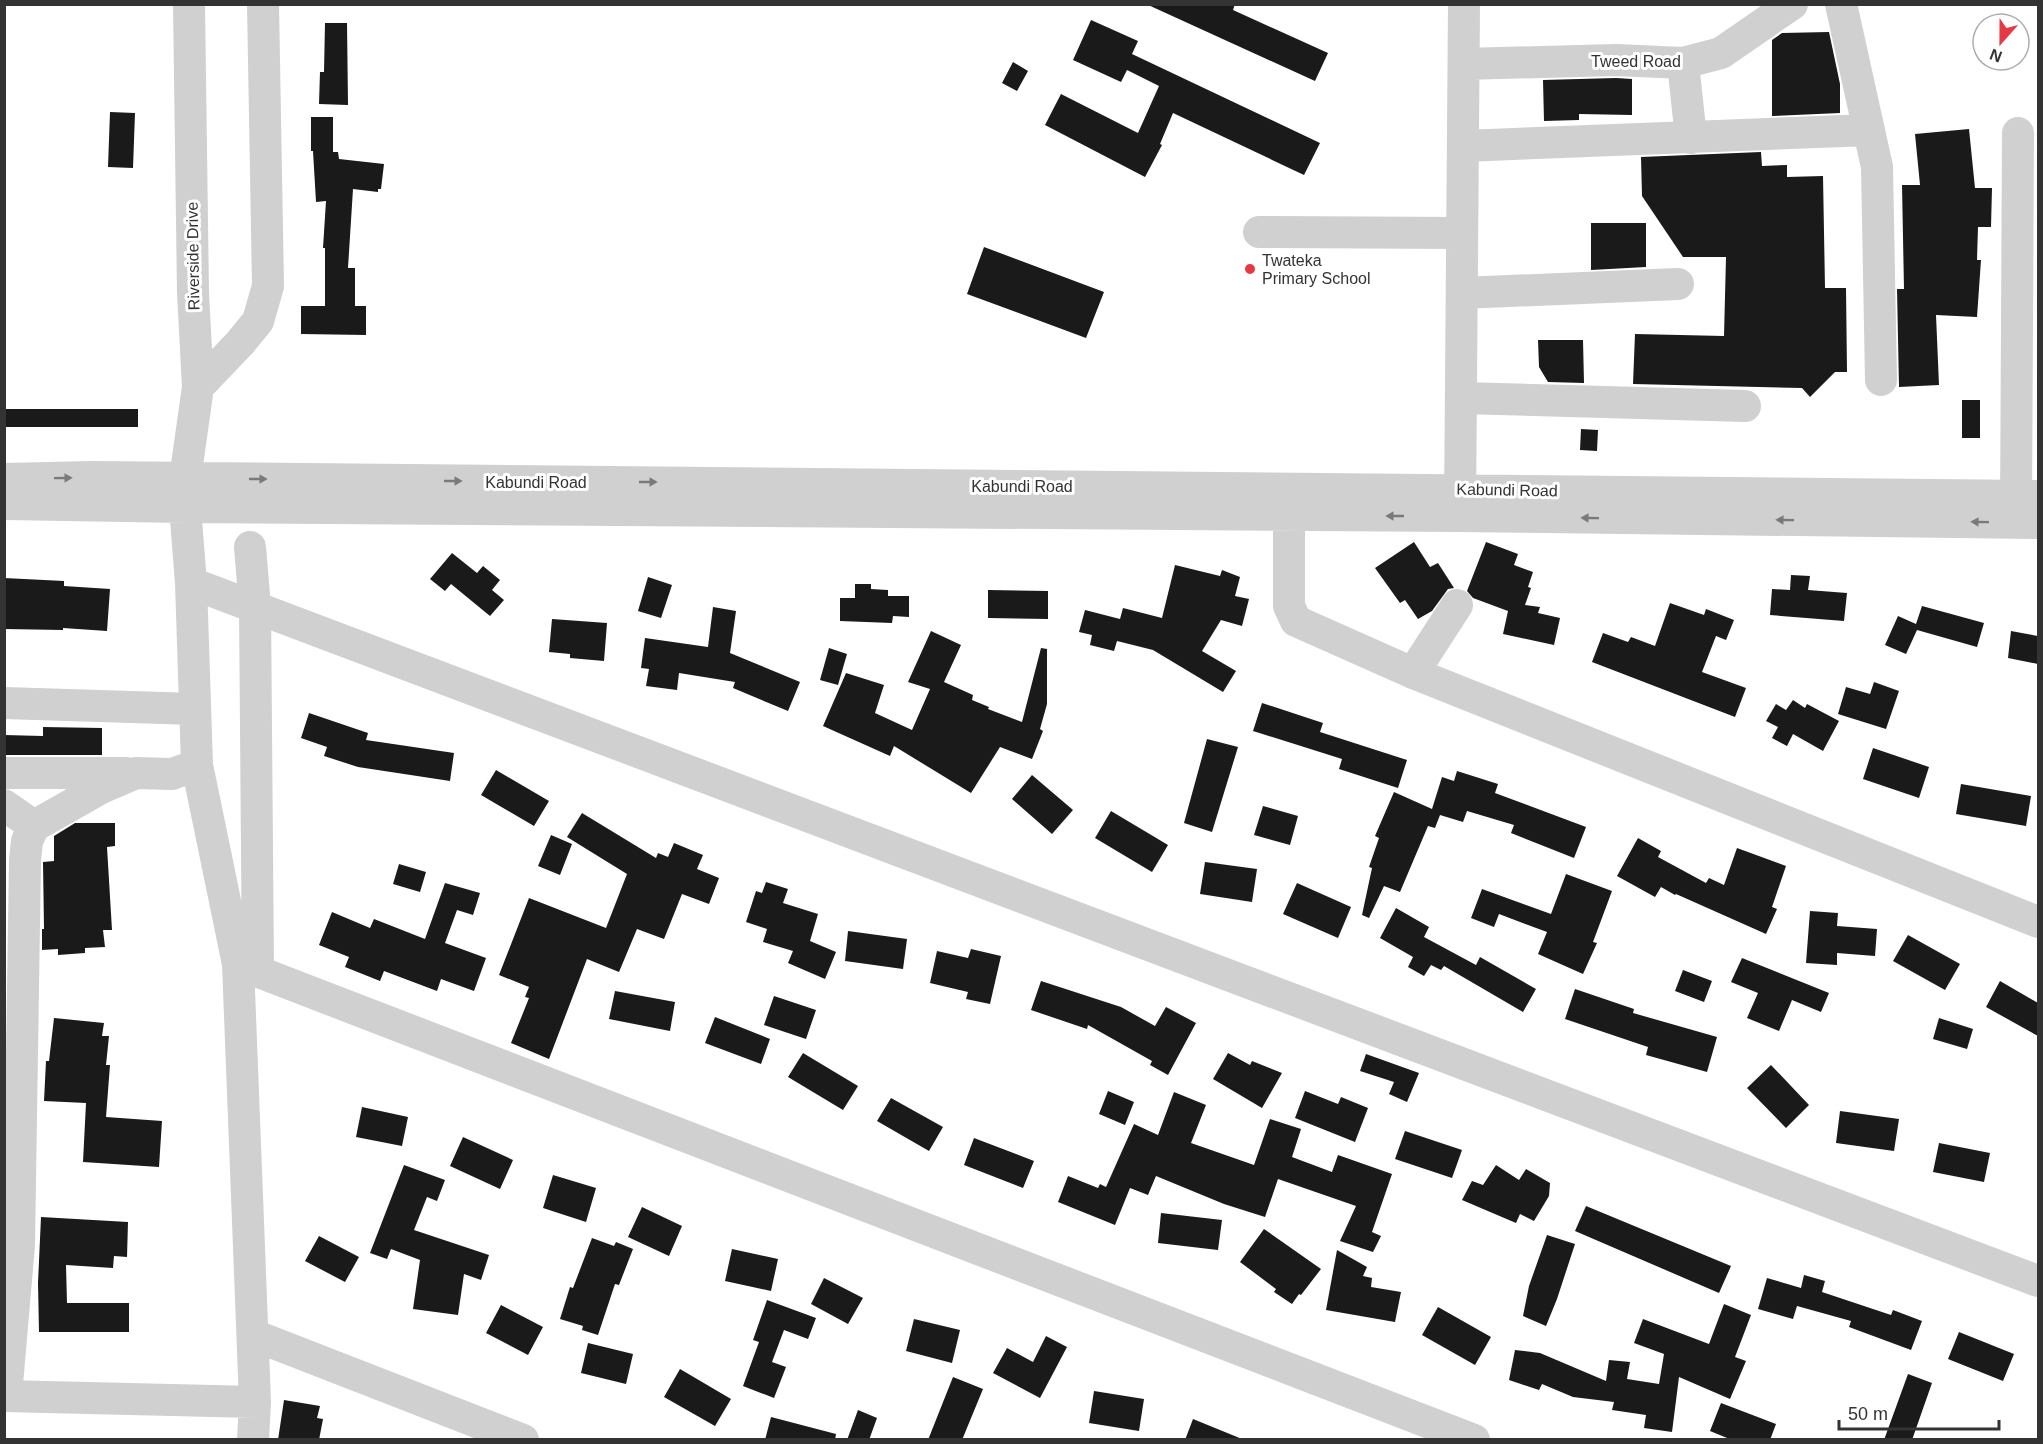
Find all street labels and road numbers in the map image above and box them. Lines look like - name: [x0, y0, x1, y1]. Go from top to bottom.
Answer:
- street label: Tweed Road: [1591, 53, 1681, 70]
- street label: Riverside Drive: [184, 202, 202, 310]
- street label: Kabundi Road: [485, 474, 587, 491]
- street label: Kabundi Road: [971, 478, 1073, 495]
- street label: Kabundi Road: [1456, 481, 1558, 499]

